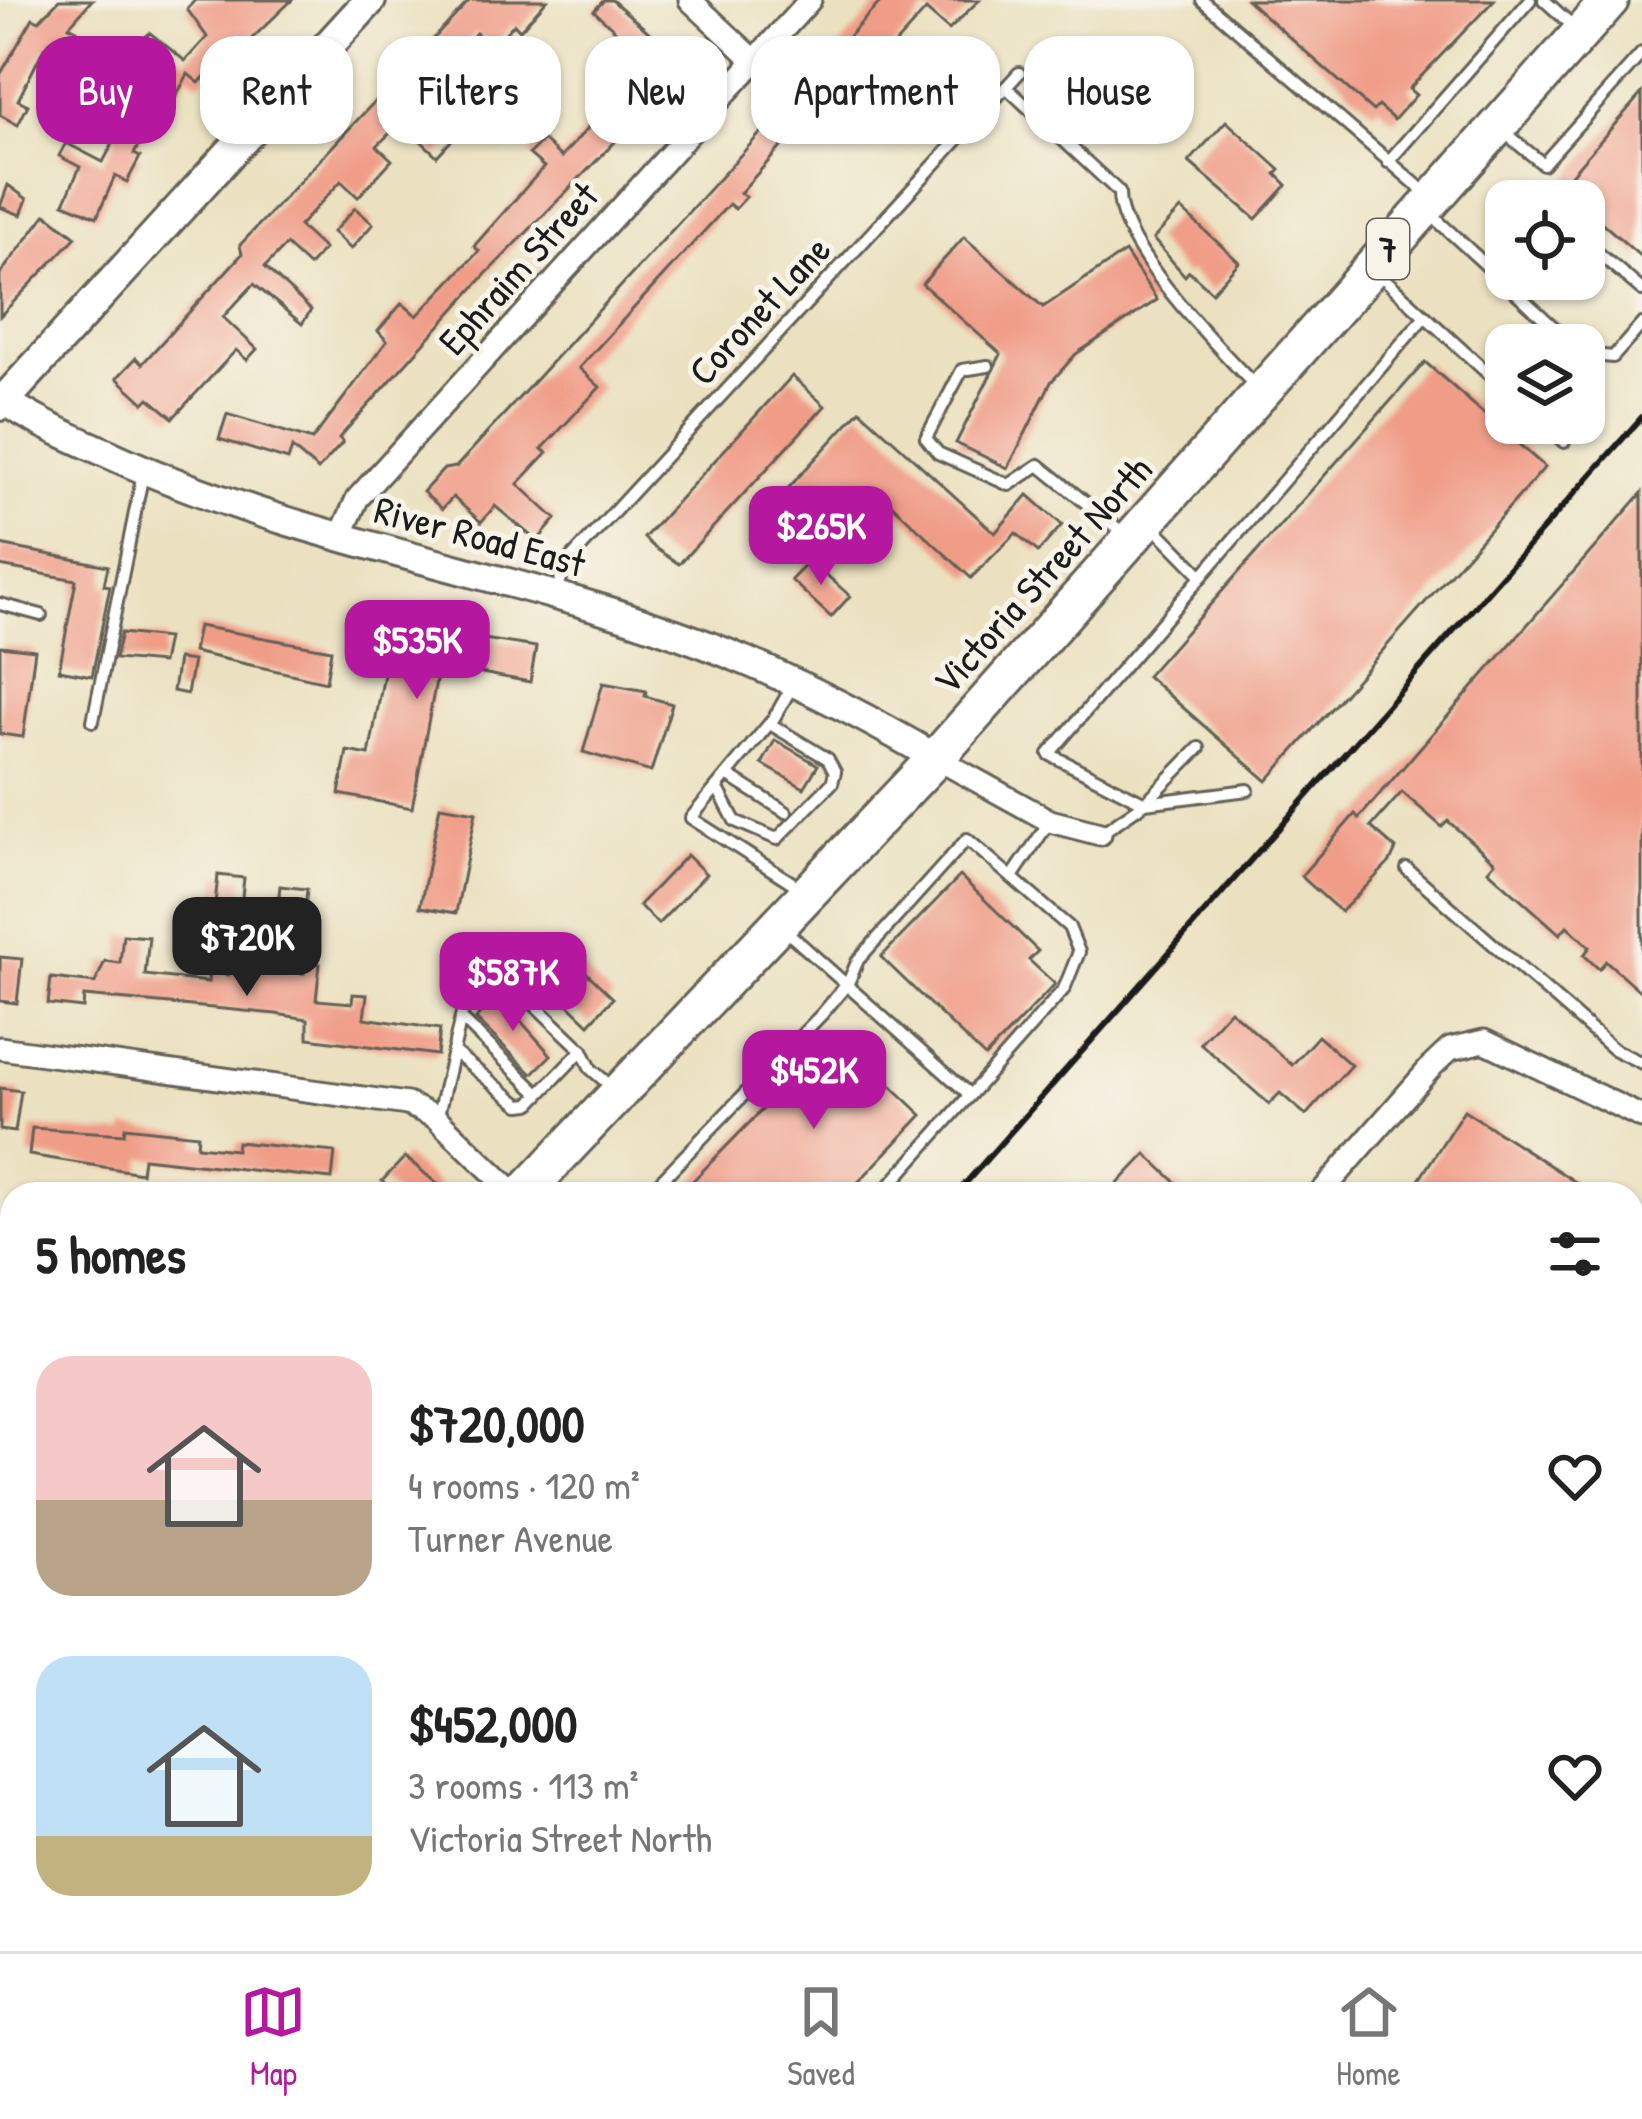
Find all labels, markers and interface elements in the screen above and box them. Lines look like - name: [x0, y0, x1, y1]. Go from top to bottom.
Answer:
- chip: Buy: [36, 36, 176, 144]
- chip: Rent: [200, 36, 353, 144]
- chip: Filters: [377, 36, 561, 144]
- chip: New: [585, 36, 727, 144]
- chip: Apartment: [751, 36, 1000, 144]
- chip: House: [1024, 36, 1194, 144]
- street label: Ephraim Street: [426, 169, 610, 366]
- map controls: [1485, 180, 1605, 444]
- button: locate: [1485, 180, 1605, 300]
- road number: 7: [1367, 219, 1409, 279]
- street label: Coronet Lane: [676, 223, 842, 396]
- button: layers: [1485, 324, 1605, 444]
- street label: Victoria Street North: [920, 444, 1163, 705]
- street label: River Road East: [369, 482, 592, 589]
- pin: $265K: [737, 486, 905, 588]
- text: $265K: [776, 498, 866, 551]
- pin: $535K: [333, 600, 501, 702]
- text: $535K: [372, 612, 462, 665]
- pin: $720K: [163, 897, 331, 999]
- text: $720K: [199, 909, 295, 962]
- pin: $587K: [429, 932, 597, 1034]
- text: $587K: [467, 944, 559, 997]
- pin: $452K: [730, 1030, 898, 1132]
- text: $452K: [769, 1042, 859, 1095]
- text: 5 homes: [36, 1220, 186, 1289]
- icon: filters: [1542, 1221, 1608, 1287]
- text: $720,000: [408, 1389, 585, 1458]
- icon: home: [132, 1404, 276, 1548]
- icon: heart: [1542, 1443, 1608, 1509]
- text: 4 rooms · 120 m²: [408, 1458, 640, 1511]
- text: Turner Avenue: [408, 1511, 613, 1564]
- text: $452,000: [408, 1689, 577, 1758]
- icon: home: [132, 1704, 276, 1848]
- icon: heart: [1542, 1743, 1608, 1809]
- text: 3 rooms · 113 m²: [408, 1758, 638, 1811]
- text: Victoria Street North: [408, 1811, 712, 1864]
- tab: Map: [240, 1979, 306, 2095]
- tab: Saved: [787, 1979, 855, 2095]
- tab: Home: [1336, 1979, 1402, 2095]

